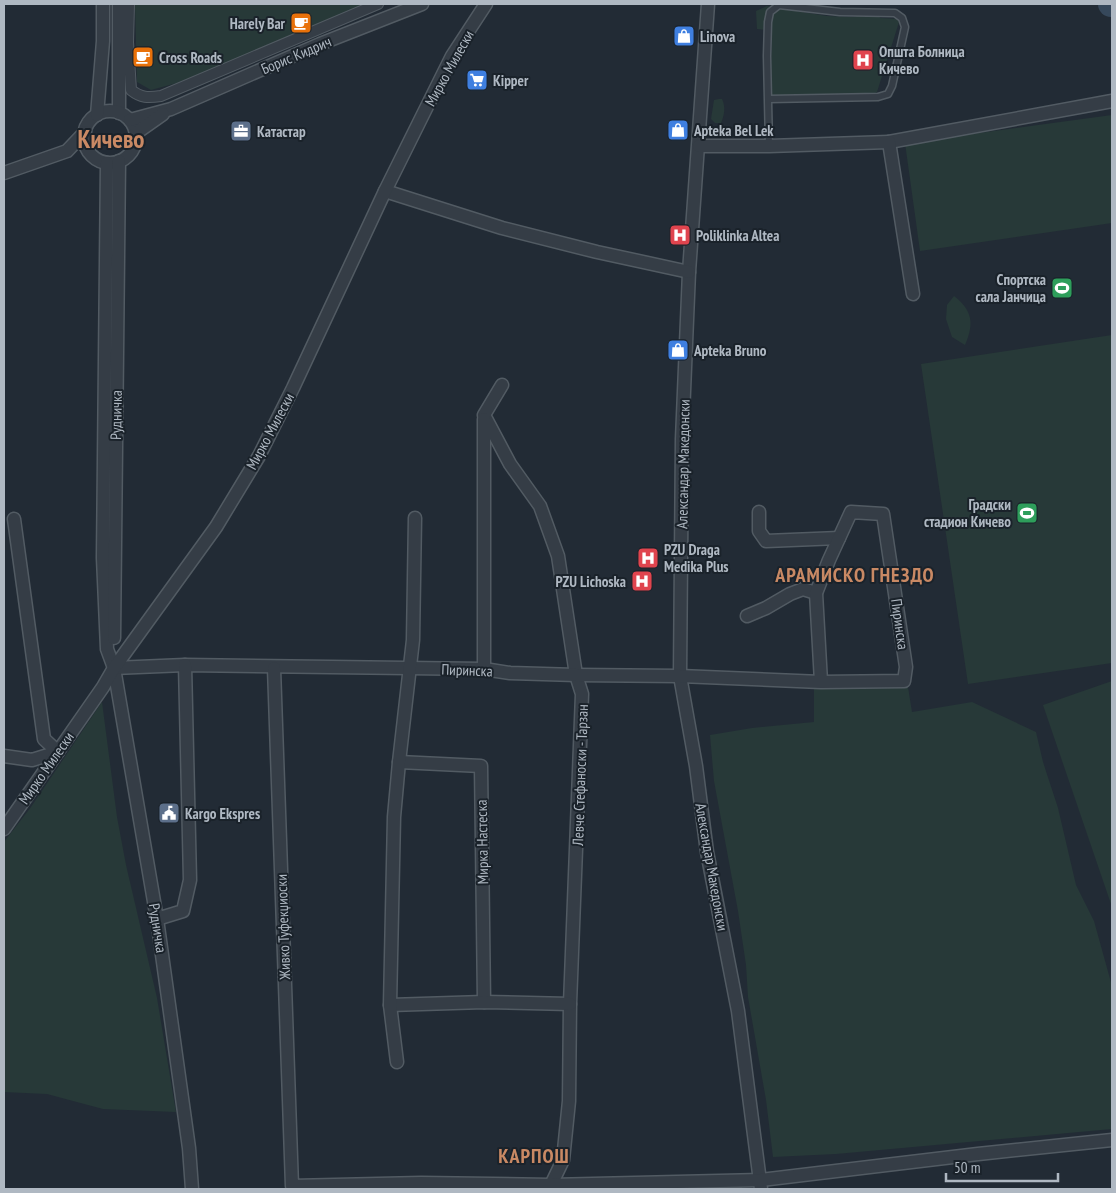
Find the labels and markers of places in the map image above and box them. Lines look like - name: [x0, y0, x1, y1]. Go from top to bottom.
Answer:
- cafe icon: Harely Bar: [289, 11, 313, 35]
- place label: Harely Bar: [230, 14, 286, 33]
- shop icon: Linova: [672, 24, 696, 48]
- place label: Linova: [700, 27, 735, 46]
- place label: Општа Болница Кичево: [879, 42, 965, 78]
- cafe icon: Cross Roads: [131, 45, 155, 69]
- place label: Cross Roads: [159, 48, 222, 67]
- hospital icon: Општа Болница Кичево: [851, 48, 875, 72]
- supermarket icon: Kipper: [465, 68, 489, 92]
- place label: Kipper: [493, 71, 529, 90]
- shop icon: Apteka Bel Lek: [666, 118, 690, 142]
- office icon: Катастар: [229, 119, 253, 143]
- place label: Apteka Bel Lek: [693, 121, 774, 140]
- place label: Катастар: [257, 122, 306, 141]
- hospital icon: Poliklinka Altea: [668, 223, 692, 247]
- place label: Poliklinka Altea: [696, 226, 779, 245]
- place label: Спортска сала Јанчица: [975, 270, 1046, 306]
- sports icon: Спортска сала Јанчица: [1050, 276, 1074, 300]
- shop icon: Apteka Bruno: [666, 338, 690, 362]
- place label: Apteka Bruno: [693, 341, 767, 360]
- place label: Градски стадион Кичево: [924, 495, 1011, 531]
- sports icon: Градски стадион Кичево: [1015, 501, 1039, 525]
- place label: PZU Draga Medika Plus: [664, 540, 729, 576]
- hospital icon: PZU Draga Medika Plus: [636, 546, 660, 570]
- hospital icon: PZU Lichoska: [630, 569, 654, 593]
- place label: PZU Lichoska: [556, 572, 626, 591]
- public building icon: Kargo Ekspres: [157, 801, 181, 825]
- place label: Kargo Ekspres: [185, 804, 260, 823]

